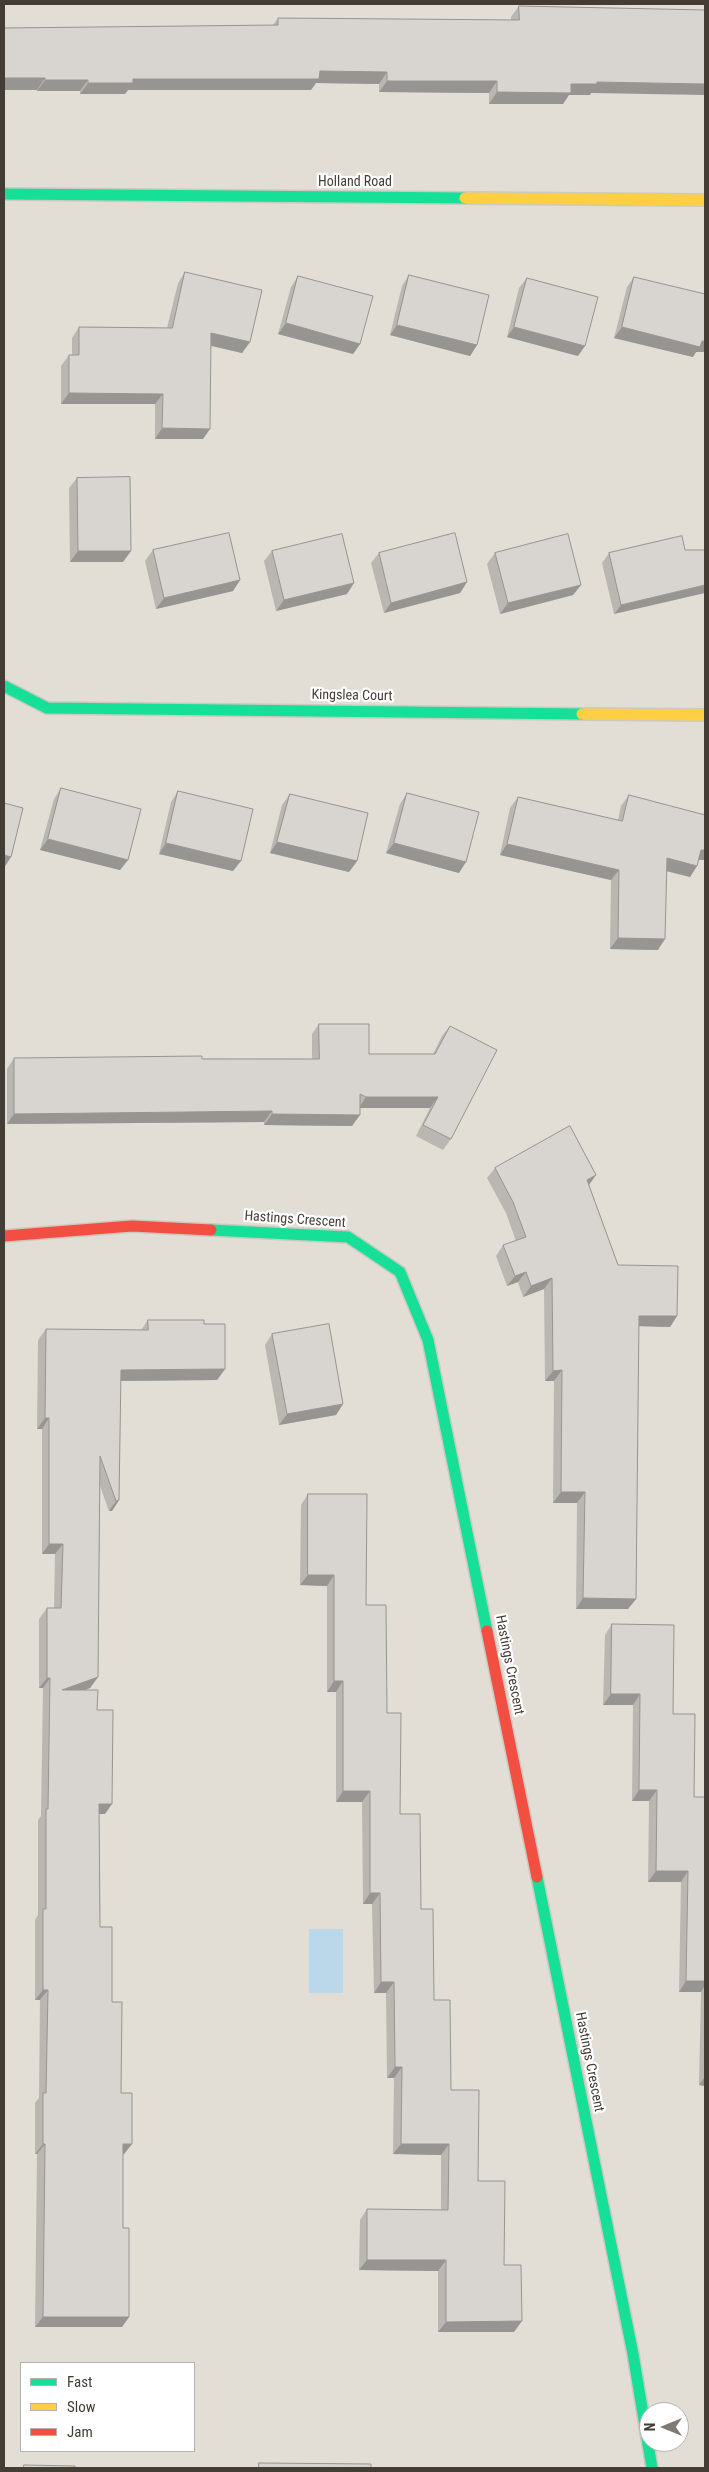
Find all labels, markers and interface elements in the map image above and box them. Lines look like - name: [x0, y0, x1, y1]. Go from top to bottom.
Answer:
- street label: Holland Road: [318, 174, 392, 190]
- street label: Kingslea Court: [311, 687, 393, 705]
- street label: Hastings Crescent: [244, 1208, 346, 1232]
- street label: Hastings Crescent: [491, 1614, 527, 1716]
- street label: Hastings Crescent: [571, 2011, 607, 2113]
- legend: [20, 2362, 195, 2452]
- text: Fast: [67, 2373, 92, 2391]
- text: Slow: [67, 2398, 96, 2416]
- north arrow: [639, 2402, 689, 2452]
- text: Jam: [67, 2423, 93, 2441]
- text: N: [642, 2423, 658, 2431]

